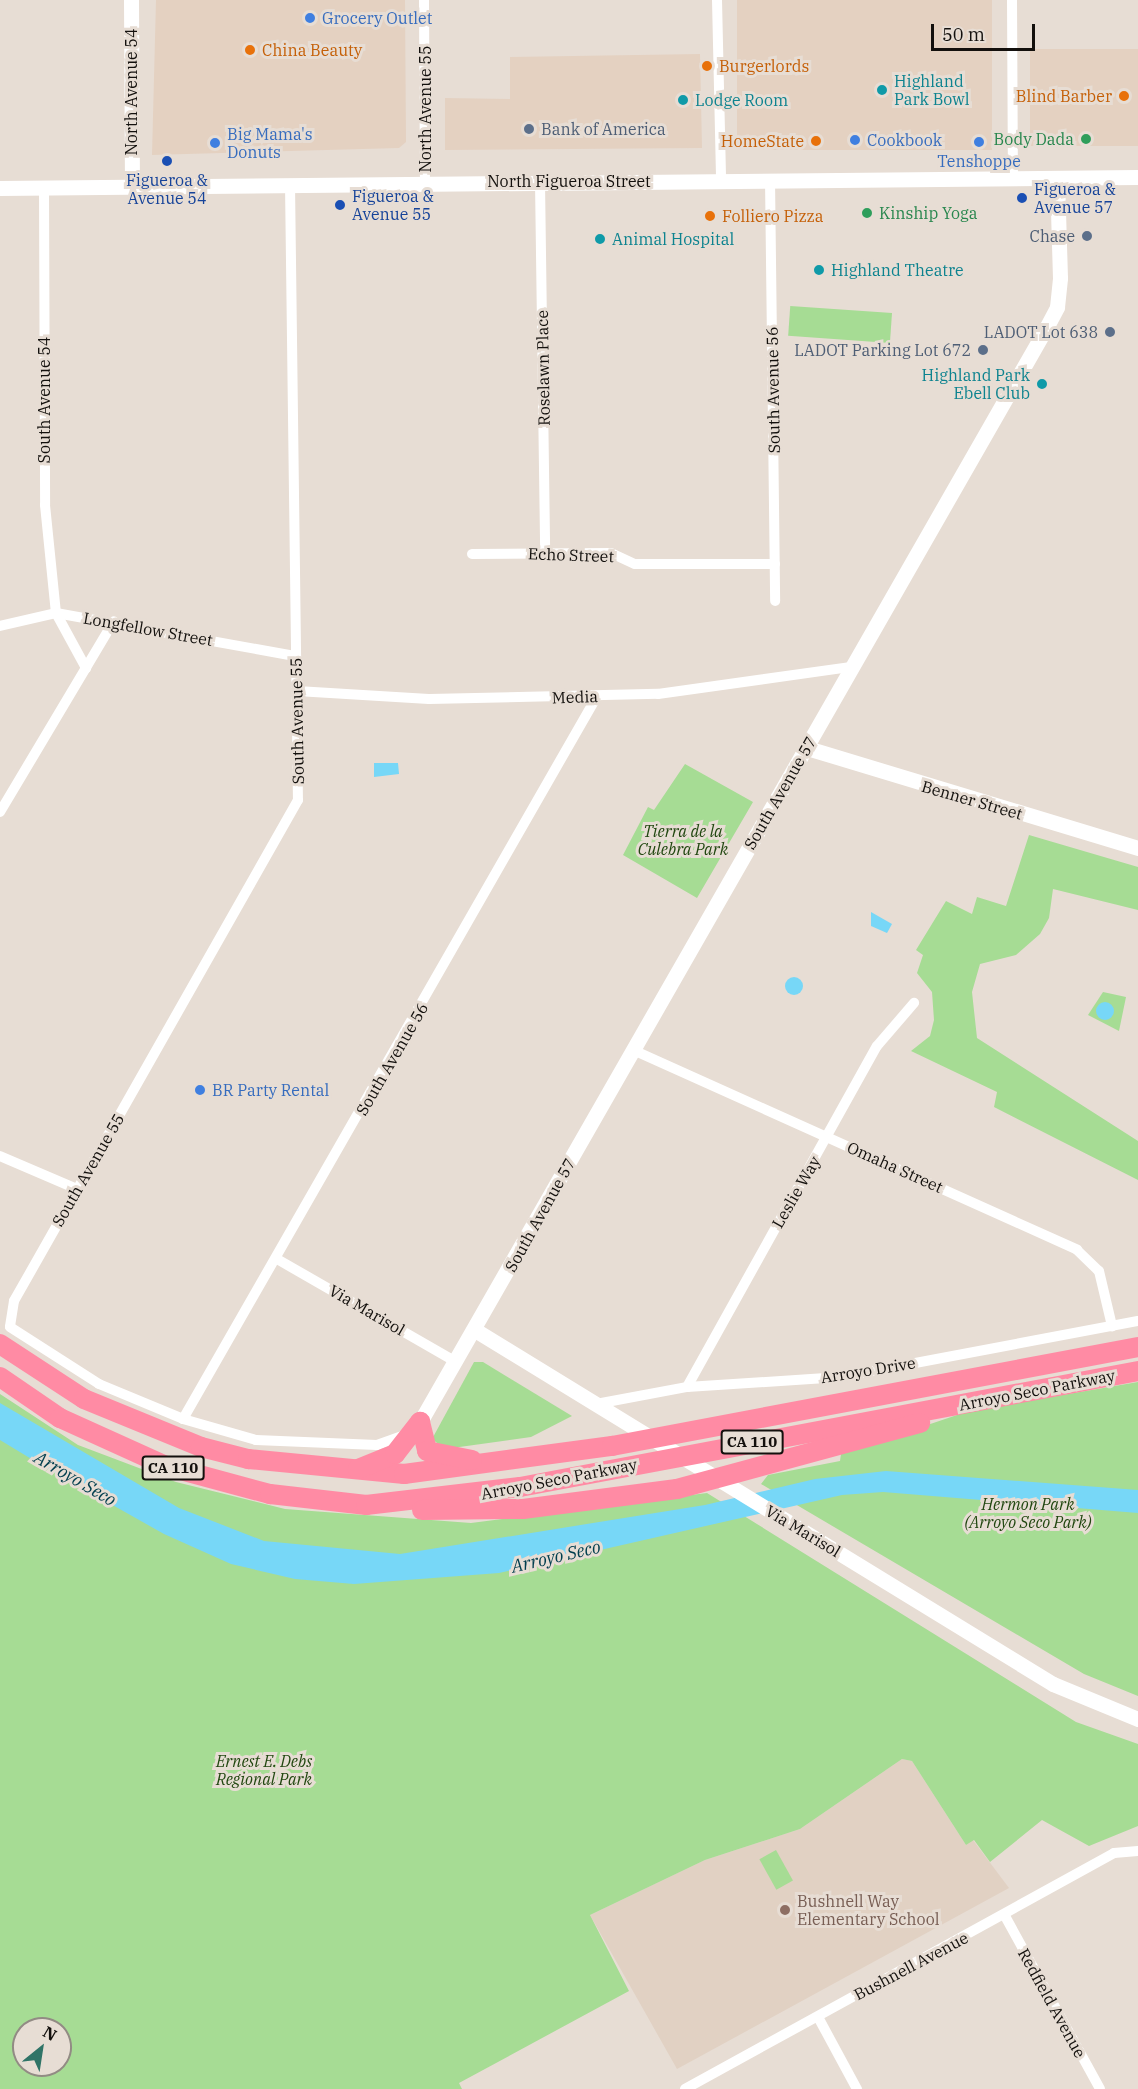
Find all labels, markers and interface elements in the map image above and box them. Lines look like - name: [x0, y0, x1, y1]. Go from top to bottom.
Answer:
- place label: Grocery Outlet: [322, 8, 432, 28]
- marker: Grocery Outlet: [303, 11, 317, 25]
- scale bar: [934, 12, 1038, 50]
- text: 50 m: [942, 23, 985, 46]
- street label: North Avenue 54: [121, 28, 141, 156]
- place label: China Beauty: [262, 40, 362, 60]
- marker: China Beauty: [243, 43, 257, 57]
- street label: North Avenue 55: [415, 45, 435, 173]
- place label: Burgerlords: [719, 56, 809, 76]
- marker: Burgerlords: [700, 59, 714, 73]
- place label: Highland Park Bowl: [894, 71, 970, 109]
- marker: Highland Park Bowl: [875, 83, 889, 97]
- place label: Blind Barber: [1016, 86, 1112, 106]
- marker: Blind Barber: [1117, 89, 1131, 103]
- place label: Lodge Room: [695, 90, 788, 110]
- marker: Lodge Room: [676, 93, 690, 107]
- place label: Bank of America: [541, 119, 666, 139]
- marker: Bank of America: [522, 122, 536, 136]
- place label: Big Mama's Donuts: [227, 124, 313, 162]
- place label: Body Dada: [994, 129, 1074, 149]
- place label: Cookbook: [867, 130, 942, 150]
- place label: HomeState: [721, 131, 804, 151]
- marker: Body Dada: [1079, 132, 1093, 146]
- marker: Cookbook: [848, 133, 862, 147]
- marker: HomeState: [809, 134, 823, 148]
- marker: Tenshoppe: [972, 135, 986, 149]
- marker: Big Mama's Donuts: [208, 136, 222, 150]
- place label: Tenshoppe: [937, 151, 1021, 171]
- marker: Figueroa & Avenue 54: [160, 154, 174, 168]
- place label: Figueroa & Avenue 54: [126, 170, 208, 208]
- street label: North Figueroa Street: [487, 171, 651, 191]
- place label: Figueroa & Avenue 57: [1034, 179, 1116, 217]
- place label: Figueroa & Avenue 55: [352, 186, 434, 224]
- marker: Figueroa & Avenue 57: [1015, 191, 1029, 205]
- marker: Figueroa & Avenue 55: [333, 198, 347, 212]
- place label: Kinship Yoga: [879, 203, 977, 223]
- place label: Folliero Pizza: [722, 206, 823, 226]
- marker: Kinship Yoga: [860, 206, 874, 220]
- marker: Folliero Pizza: [703, 209, 717, 223]
- place label: Chase: [1030, 226, 1075, 246]
- place label: Animal Hospital: [612, 229, 734, 249]
- marker: Chase: [1080, 229, 1094, 243]
- marker: Animal Hospital: [593, 232, 607, 246]
- place label: Highland Theatre: [831, 260, 964, 280]
- marker: Highland Theatre: [812, 263, 826, 277]
- street label: Roselawn Place: [532, 310, 554, 426]
- place label: LADOT Lot 638: [984, 322, 1098, 342]
- marker: LADOT Lot 638: [1103, 325, 1117, 339]
- street label: South Avenue 56: [762, 326, 784, 454]
- street label: South Avenue 54: [34, 337, 54, 463]
- place label: LADOT Parking Lot 672: [794, 340, 971, 360]
- marker: LADOT Parking Lot 672: [976, 343, 990, 357]
- place label: Highland Park Ebell Club: [922, 365, 1030, 403]
- marker: Highland Park Ebell Club: [1035, 377, 1049, 391]
- street label: Echo Street: [528, 544, 614, 566]
- street label: Longfellow Street: [82, 608, 214, 650]
- street label: South Avenue 55: [286, 657, 308, 785]
- street label: Media: [552, 687, 598, 707]
- street label: South Avenue 57: [740, 733, 820, 853]
- street label: Benner Street: [919, 776, 1025, 824]
- park label: Tierra de la Culebra Park: [638, 821, 728, 859]
- street label: South Avenue 56: [352, 999, 432, 1119]
- place label: BR Party Rental: [212, 1080, 329, 1100]
- marker: BR Party Rental: [193, 1083, 207, 1097]
- street label: South Avenue 55: [48, 1110, 128, 1230]
- street label: Omaha Street: [844, 1137, 946, 1197]
- street label: Leslie Way: [768, 1153, 824, 1231]
- street label: South Avenue 57: [501, 1155, 579, 1275]
- street label: Via Marisol: [326, 1281, 408, 1339]
- street label: Arroyo Drive: [819, 1353, 917, 1387]
- street label: Arroyo Seco Parkway: [957, 1365, 1117, 1415]
- road number: CA 110: [720, 1430, 783, 1454]
- water label: Arroyo Seco: [30, 1447, 120, 1511]
- street label: Arroyo Seco Parkway: [479, 1454, 639, 1504]
- road number: CA 110: [142, 1456, 204, 1480]
- park label: Hermon Park (Arroyo Seco Park): [964, 1494, 1092, 1532]
- street label: Via Marisol: [762, 1501, 844, 1561]
- water label: Arroyo Seco: [509, 1536, 603, 1578]
- park label: Ernest E. Debs Regional Park: [216, 1751, 312, 1789]
- place label: Bushnell Way Elementary School: [797, 1891, 940, 1929]
- marker: Bushnell Way Elementary School: [778, 1903, 792, 1917]
- street label: Bushnell Avenue: [851, 1928, 971, 2004]
- street label: Redfield Avenue: [1014, 1945, 1090, 2061]
- north arrow: [12, 2017, 72, 2077]
- text: N: [40, 2021, 60, 2045]

